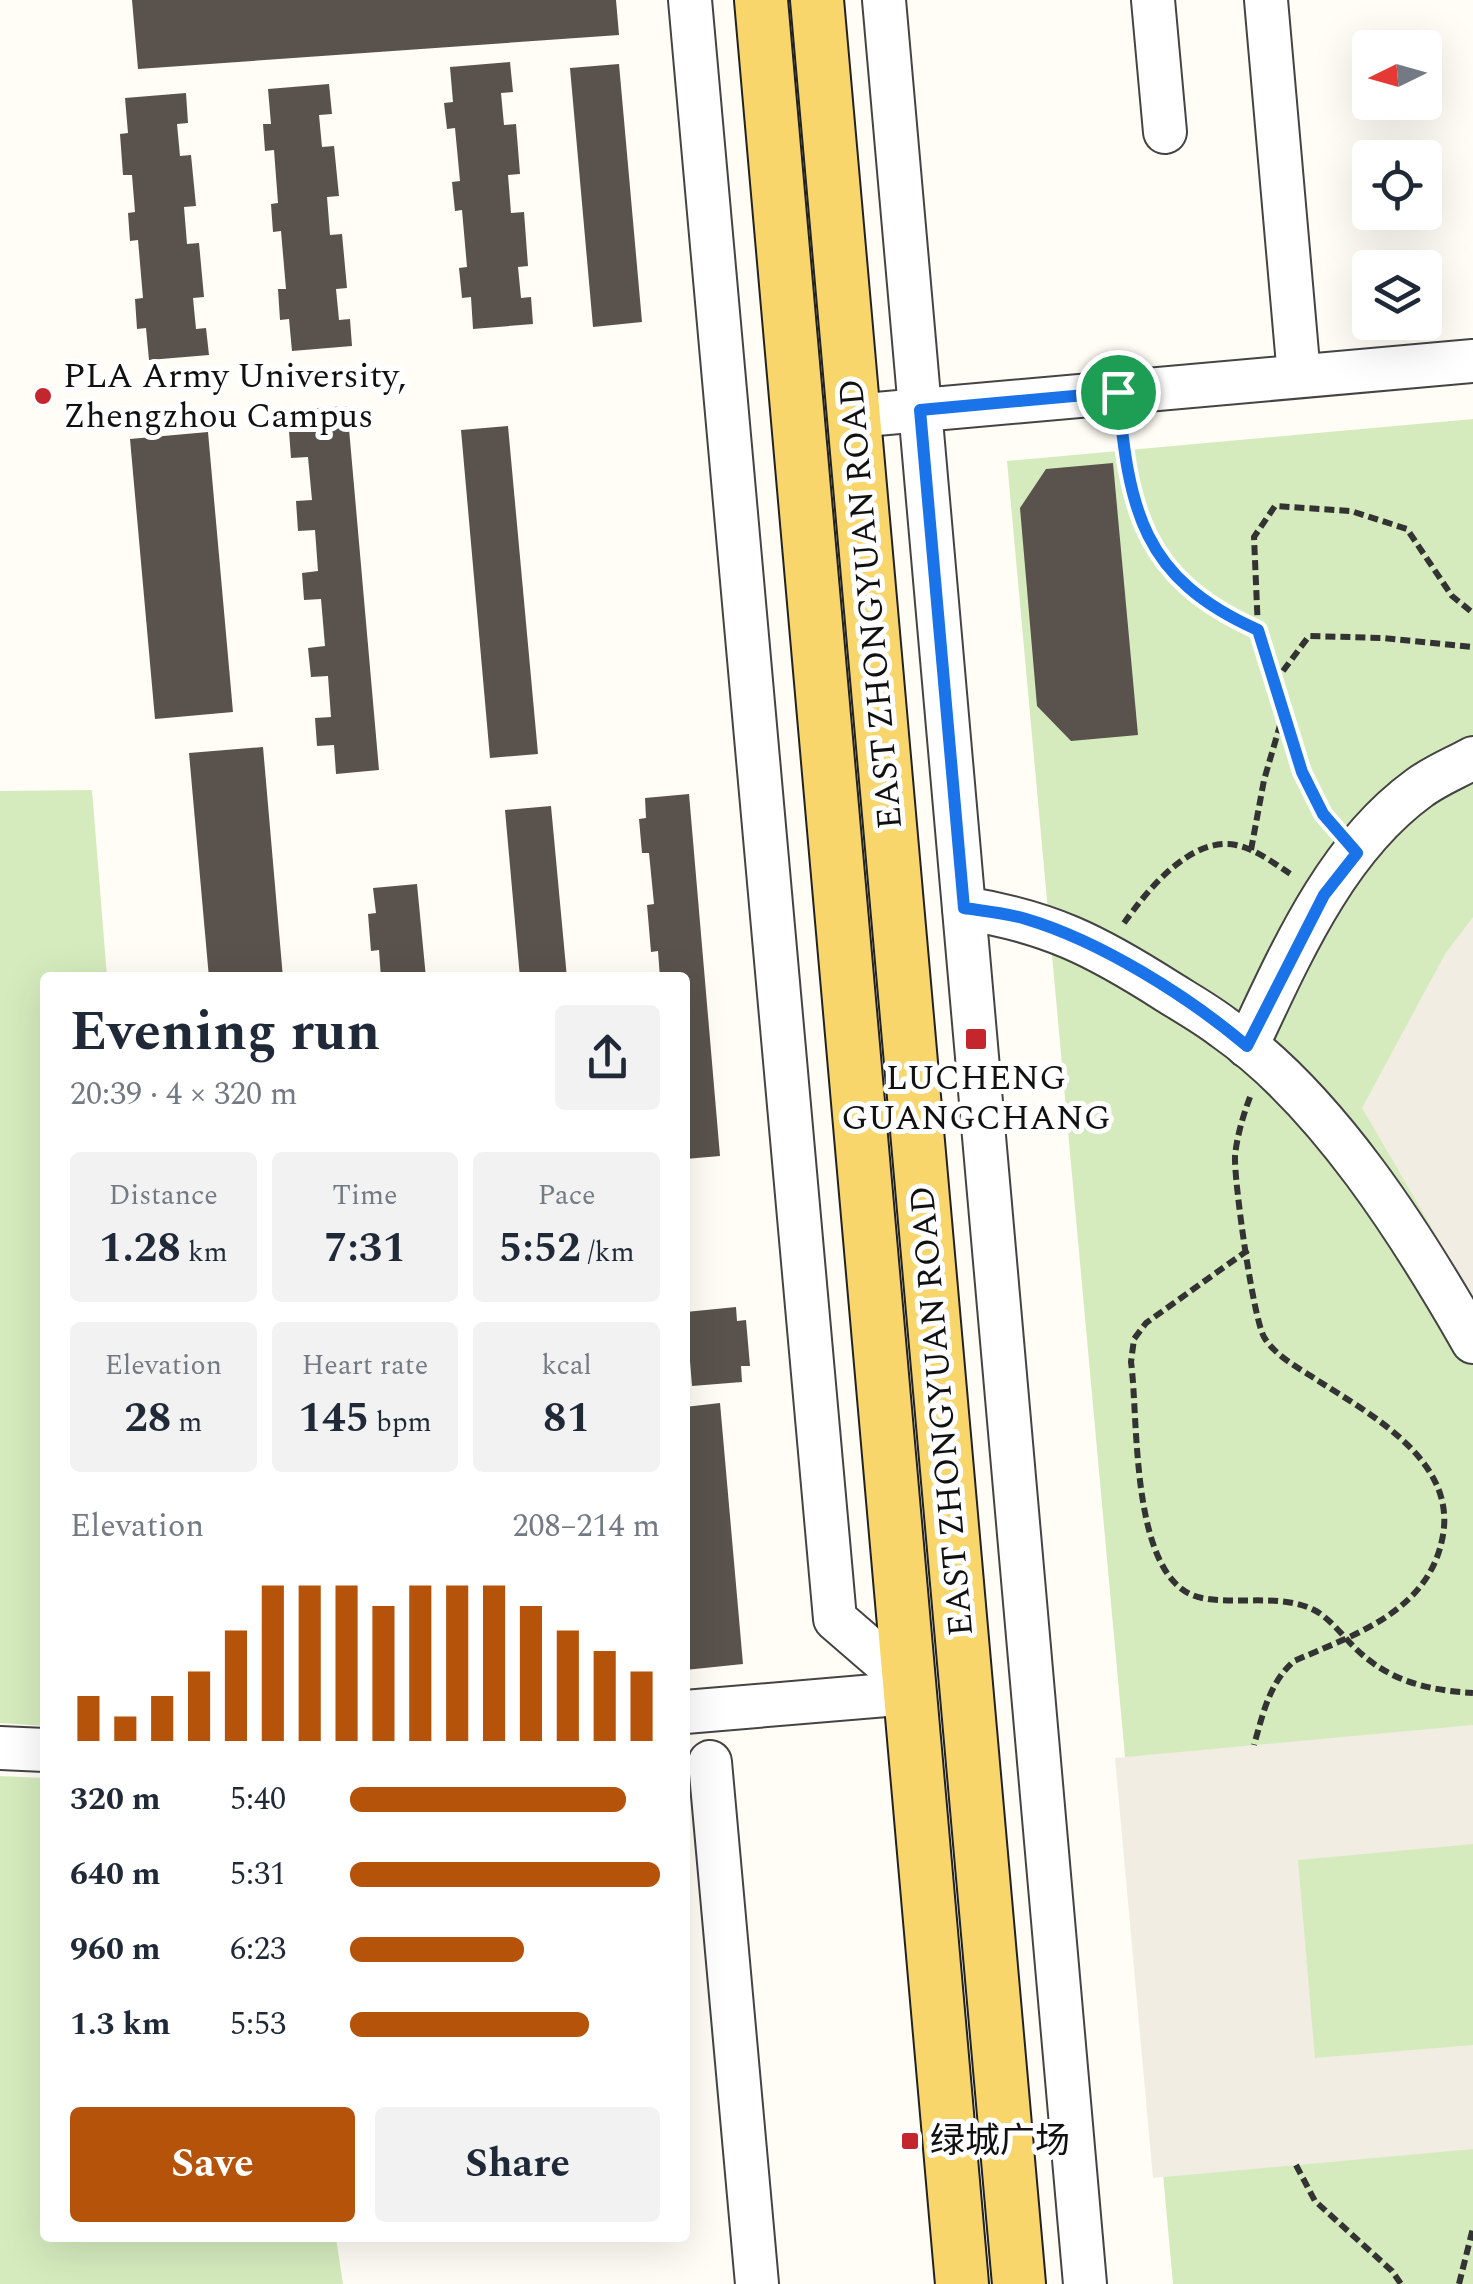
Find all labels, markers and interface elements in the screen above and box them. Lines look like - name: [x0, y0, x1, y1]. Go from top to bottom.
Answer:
- north arrow: [1352, 30, 1442, 120]
- map controls: [1352, 30, 1442, 340]
- button: locate: [1352, 140, 1442, 230]
- button: layers: [1352, 250, 1442, 340]
- place label: PLA Army University, Zhengzhou Campus: [63, 350, 406, 443]
- pin: [1076, 350, 1161, 435]
- icon: arrive: [1091, 365, 1146, 420]
- street label: EAST ZHONGYUAN ROAD: [825, 377, 917, 831]
- marker: PLA Army University, Zhengzhou Campus: [32, 385, 54, 407]
- text: Evening run: [70, 991, 380, 1074]
- button: share: [555, 1005, 660, 1110]
- marker: LUCHENG GUANGCHANG: [963, 1026, 989, 1052]
- place label: LUCHENG GUANGCHANG: [841, 1052, 1111, 1145]
- text: 20:39 · 4 × 320 m: [70, 1070, 298, 1119]
- text: Distance: [109, 1174, 218, 1217]
- text: Time: [332, 1174, 398, 1217]
- text: Pace: [538, 1174, 596, 1217]
- street label: EAST ZHONGYUAN ROAD: [896, 1184, 988, 1638]
- text: 1.28: [99, 1217, 181, 1280]
- text: 7:31: [324, 1217, 406, 1280]
- text: 5:52: [499, 1217, 581, 1280]
- text: km: [181, 1231, 228, 1274]
- text: /km: [581, 1231, 635, 1274]
- text: Elevation: [105, 1344, 222, 1387]
- text: Heart rate: [302, 1344, 428, 1387]
- text: kcal: [542, 1344, 592, 1387]
- text: 28: [124, 1387, 171, 1450]
- text: 145: [298, 1387, 369, 1450]
- text: 81: [543, 1387, 590, 1450]
- text: m: [171, 1401, 202, 1444]
- text: bpm: [369, 1401, 432, 1444]
- text: Elevation: [70, 1502, 204, 1551]
- text: 208–214 m: [512, 1502, 660, 1551]
- text: 320 m: [70, 1775, 161, 1824]
- text: 5:40: [230, 1775, 286, 1824]
- text: 640 m: [70, 1850, 161, 1899]
- text: 5:31: [230, 1850, 286, 1899]
- text: 960 m: [70, 1925, 161, 1974]
- text: 6:23: [230, 1925, 286, 1974]
- text: 1.3 km: [70, 2000, 171, 2049]
- text: 5:53: [230, 2000, 286, 2049]
- button: Save: [70, 2107, 355, 2222]
- button: Share: [375, 2107, 660, 2222]
- place label: 绿城广场: [930, 2115, 1070, 2168]
- marker: 绿城广场: [899, 2130, 921, 2152]

